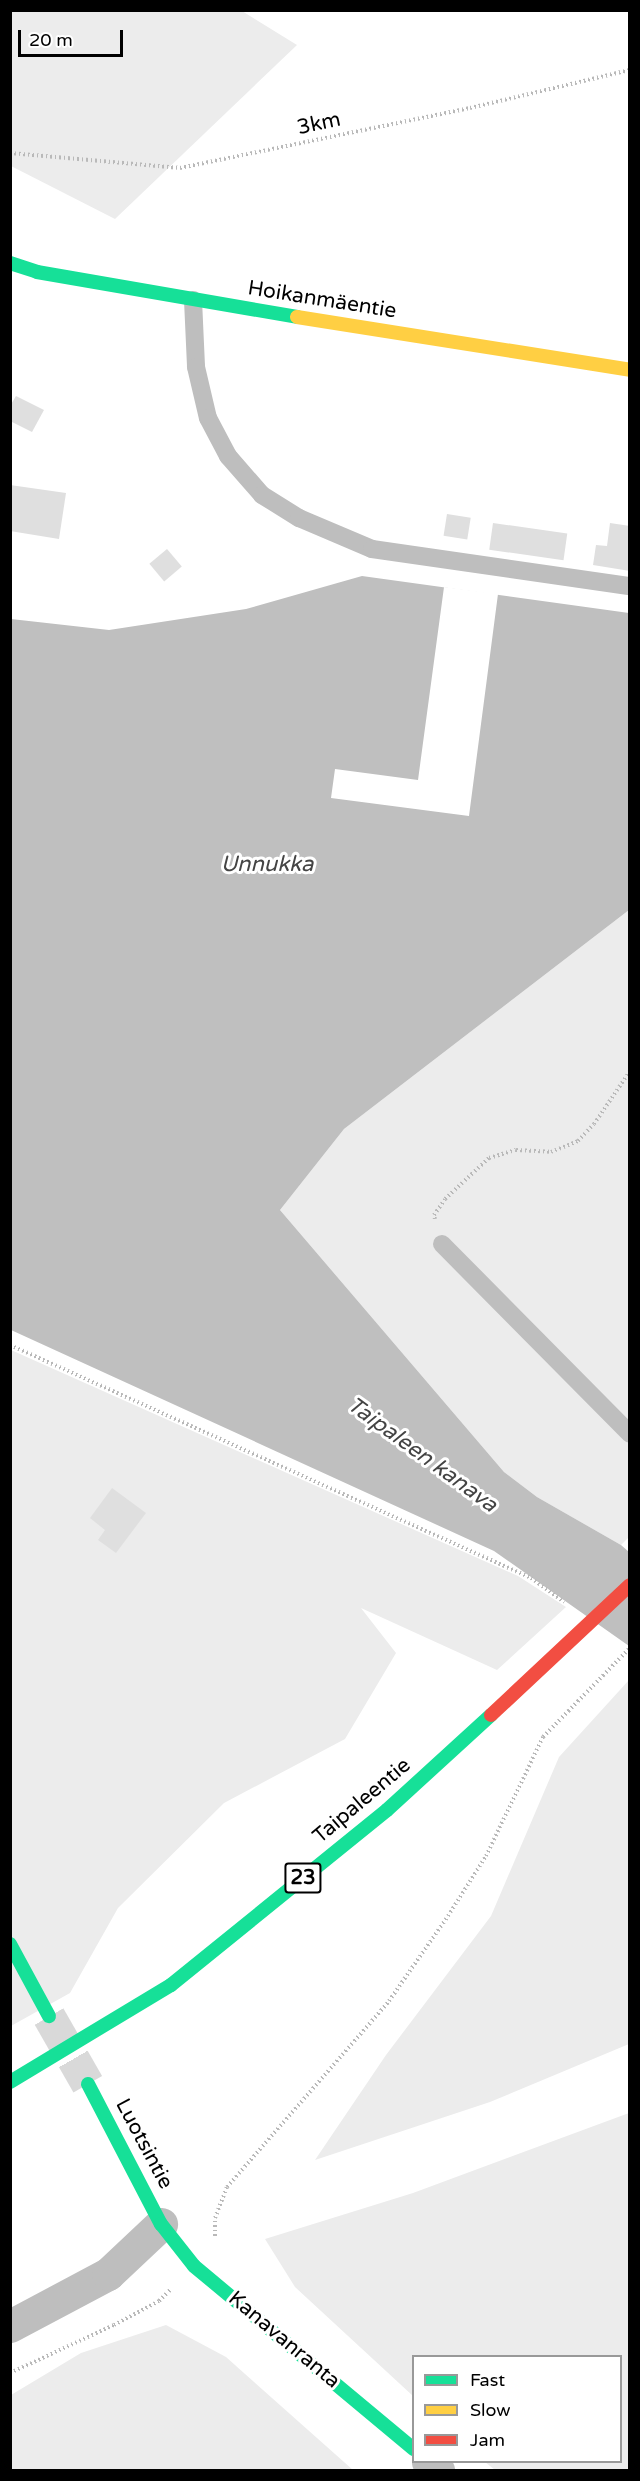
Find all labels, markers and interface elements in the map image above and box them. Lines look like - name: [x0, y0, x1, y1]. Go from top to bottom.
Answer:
- scale bar: [21, 18, 126, 56]
- text: 20 m: [29, 29, 73, 51]
- street label: 3km: [295, 107, 343, 141]
- street label: Hoikanmäentie: [246, 276, 398, 324]
- water label: Unnukka: [221, 852, 313, 878]
- water label: Taipaleen kanava: [342, 1392, 502, 1518]
- street label: Taipaleentie: [308, 1753, 416, 1849]
- road number: 23: [284, 1861, 322, 1895]
- street label: Luotsintie: [110, 2095, 178, 2193]
- street label: Kanavanranta: [223, 2286, 345, 2394]
- legend: [412, 2355, 622, 2463]
- text: Fast: [470, 2369, 505, 2391]
- text: Slow: [470, 2399, 511, 2421]
- text: Jam: [470, 2429, 505, 2451]

